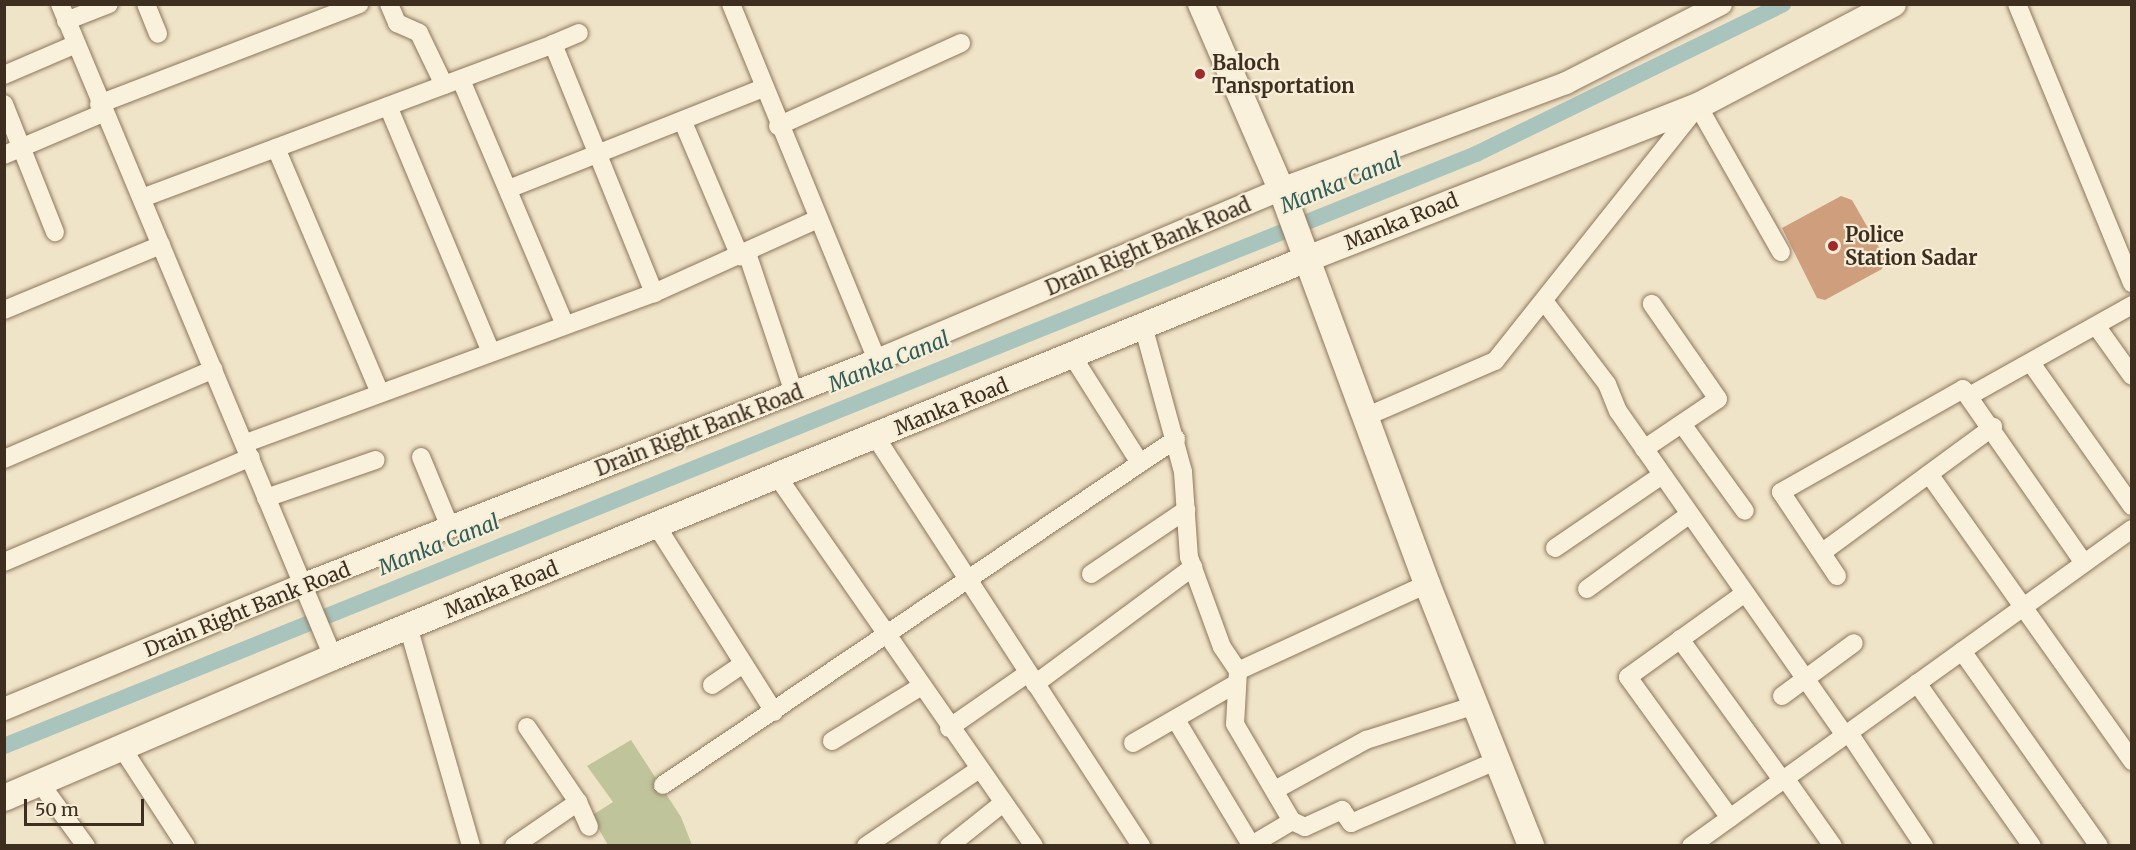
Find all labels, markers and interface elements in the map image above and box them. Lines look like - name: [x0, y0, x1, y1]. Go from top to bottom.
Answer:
- place label: Baloch Tansportation: [1212, 51, 1355, 98]
- marker: Baloch Tansportation: [1193, 67, 1207, 81]
- water label: Manka Canal: [1277, 147, 1405, 219]
- street label: Manka Road: [1341, 187, 1461, 255]
- street label: Drain Right Bank Road: [1042, 192, 1254, 300]
- place label: Police Station Sadar: [1845, 222, 1978, 269]
- marker: Police Station Sadar: [1826, 239, 1840, 253]
- water label: Manka Canal: [825, 326, 953, 398]
- street label: Manka Road: [891, 372, 1011, 440]
- street label: Drain Right Bank Road: [592, 379, 806, 481]
- water label: Manka Canal: [375, 509, 503, 581]
- street label: Manka Road: [441, 555, 561, 623]
- street label: Drain Right Bank Road: [140, 557, 354, 661]
- scale bar: [27, 787, 147, 825]
- text: 50 m: [35, 798, 79, 821]

